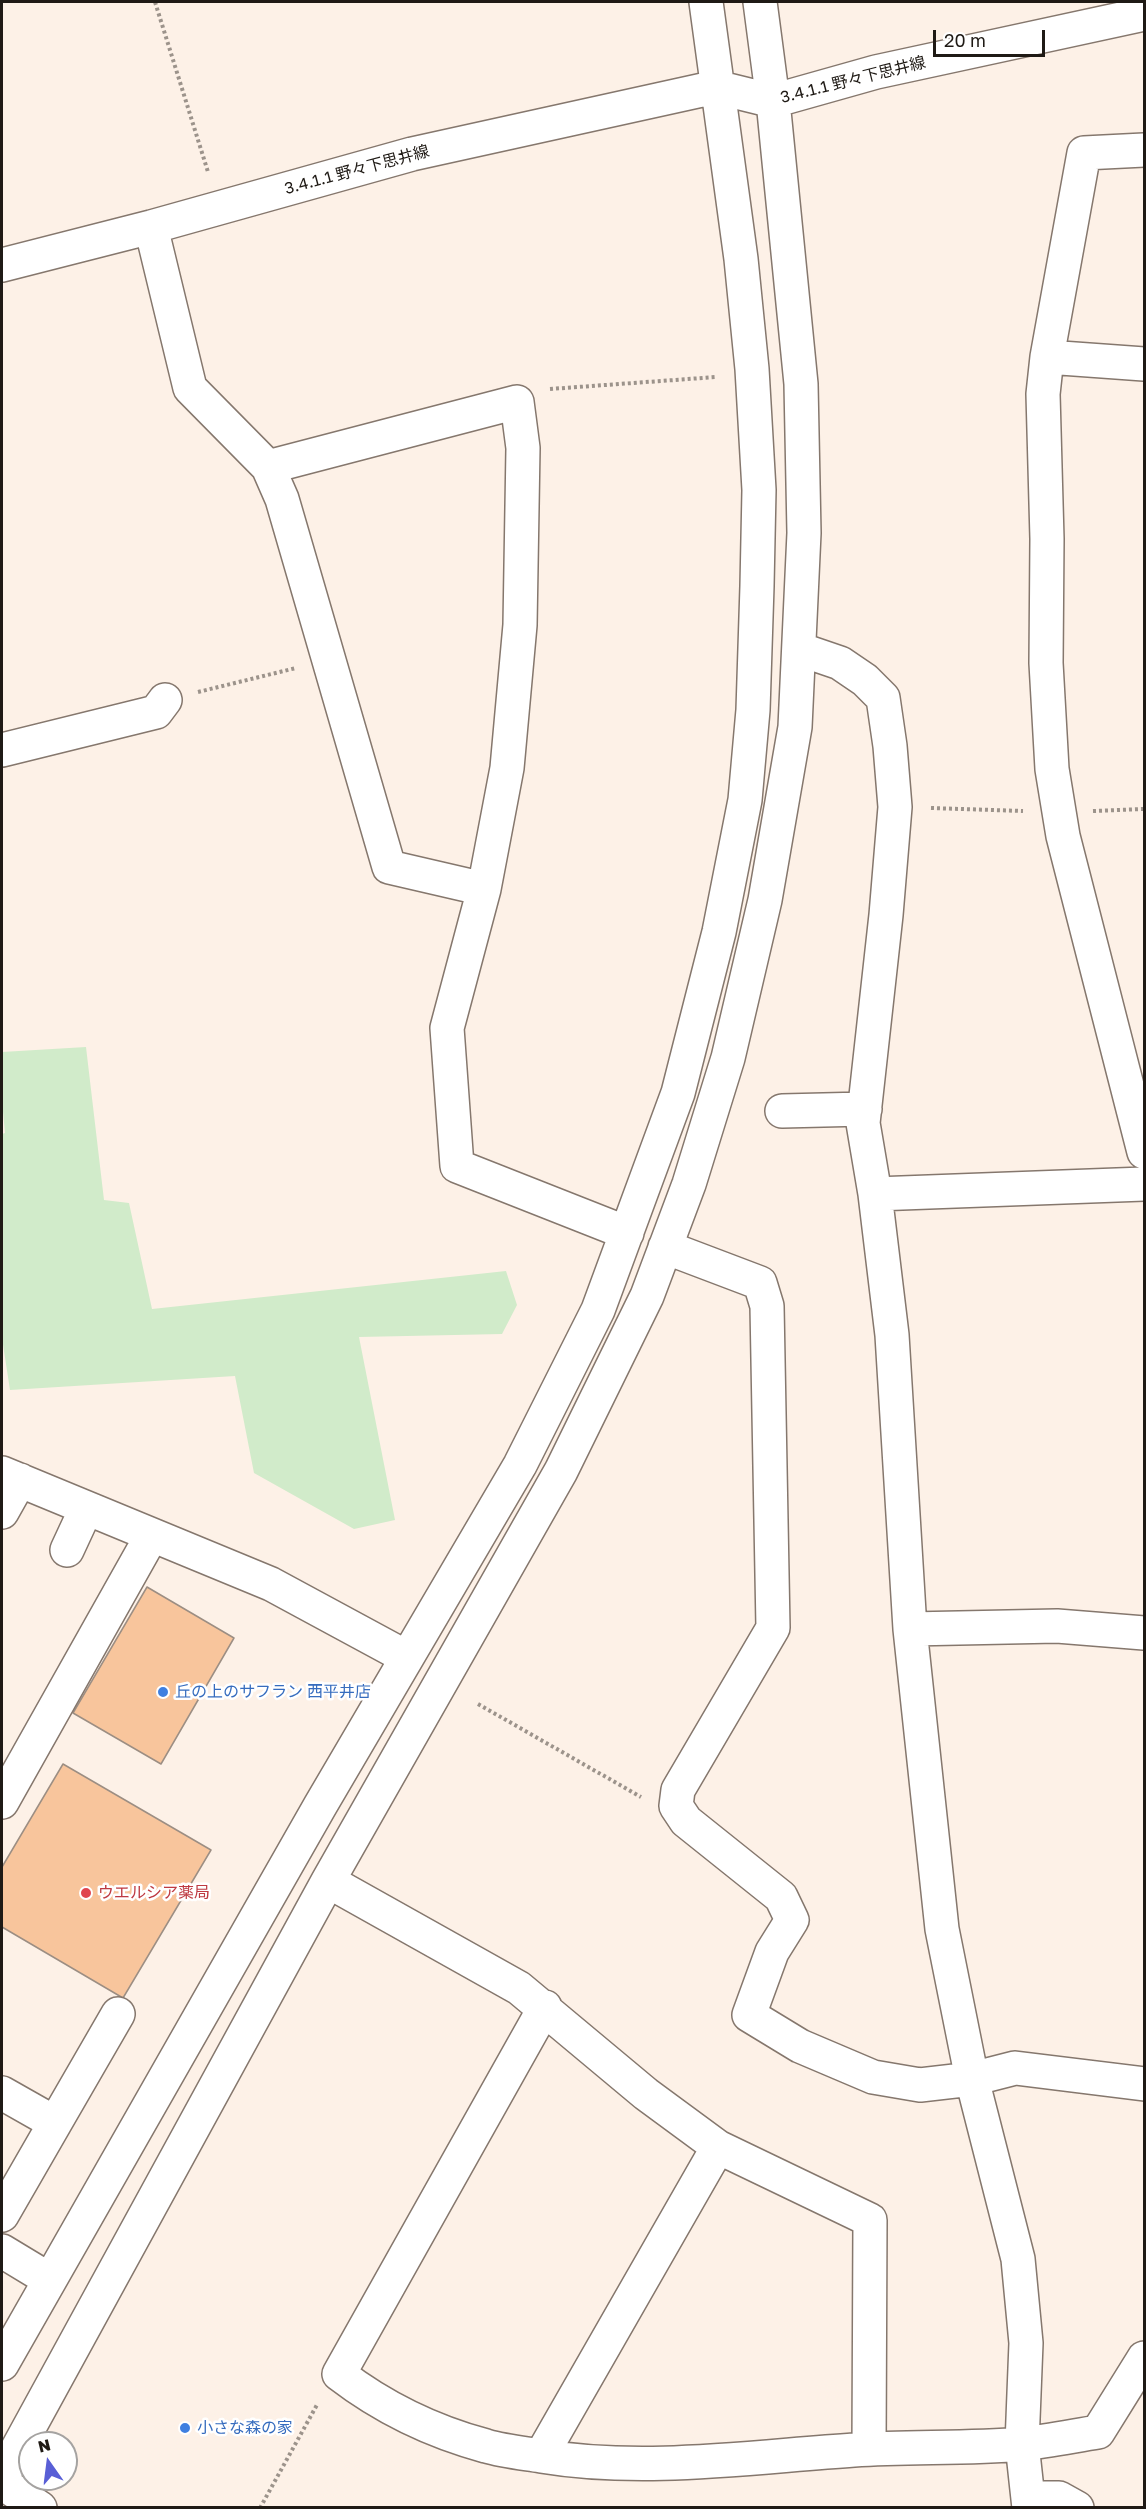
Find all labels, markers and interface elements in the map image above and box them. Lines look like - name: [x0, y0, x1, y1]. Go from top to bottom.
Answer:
- scale bar: [936, 18, 1048, 56]
- text: 20 m: [944, 29, 986, 51]
- street label: 3.4.1.1 野々下思井線: [778, 53, 928, 107]
- street label: 3.4.1.1 野々下思井線: [283, 141, 431, 199]
- place label: 丘の上のサフラン 西平井店: [175, 1682, 371, 1702]
- marker: 丘の上のサフラン 西平井店: [156, 1685, 170, 1699]
- place label: ウエルシア薬局: [98, 1883, 210, 1903]
- marker: ウエルシア薬局: [79, 1886, 93, 1900]
- place label: 小さな森の家: [197, 2418, 293, 2438]
- marker: 小さな森の家: [178, 2421, 192, 2435]
- north arrow: [18, 2431, 78, 2491]
- text: N: [36, 2434, 52, 2457]

